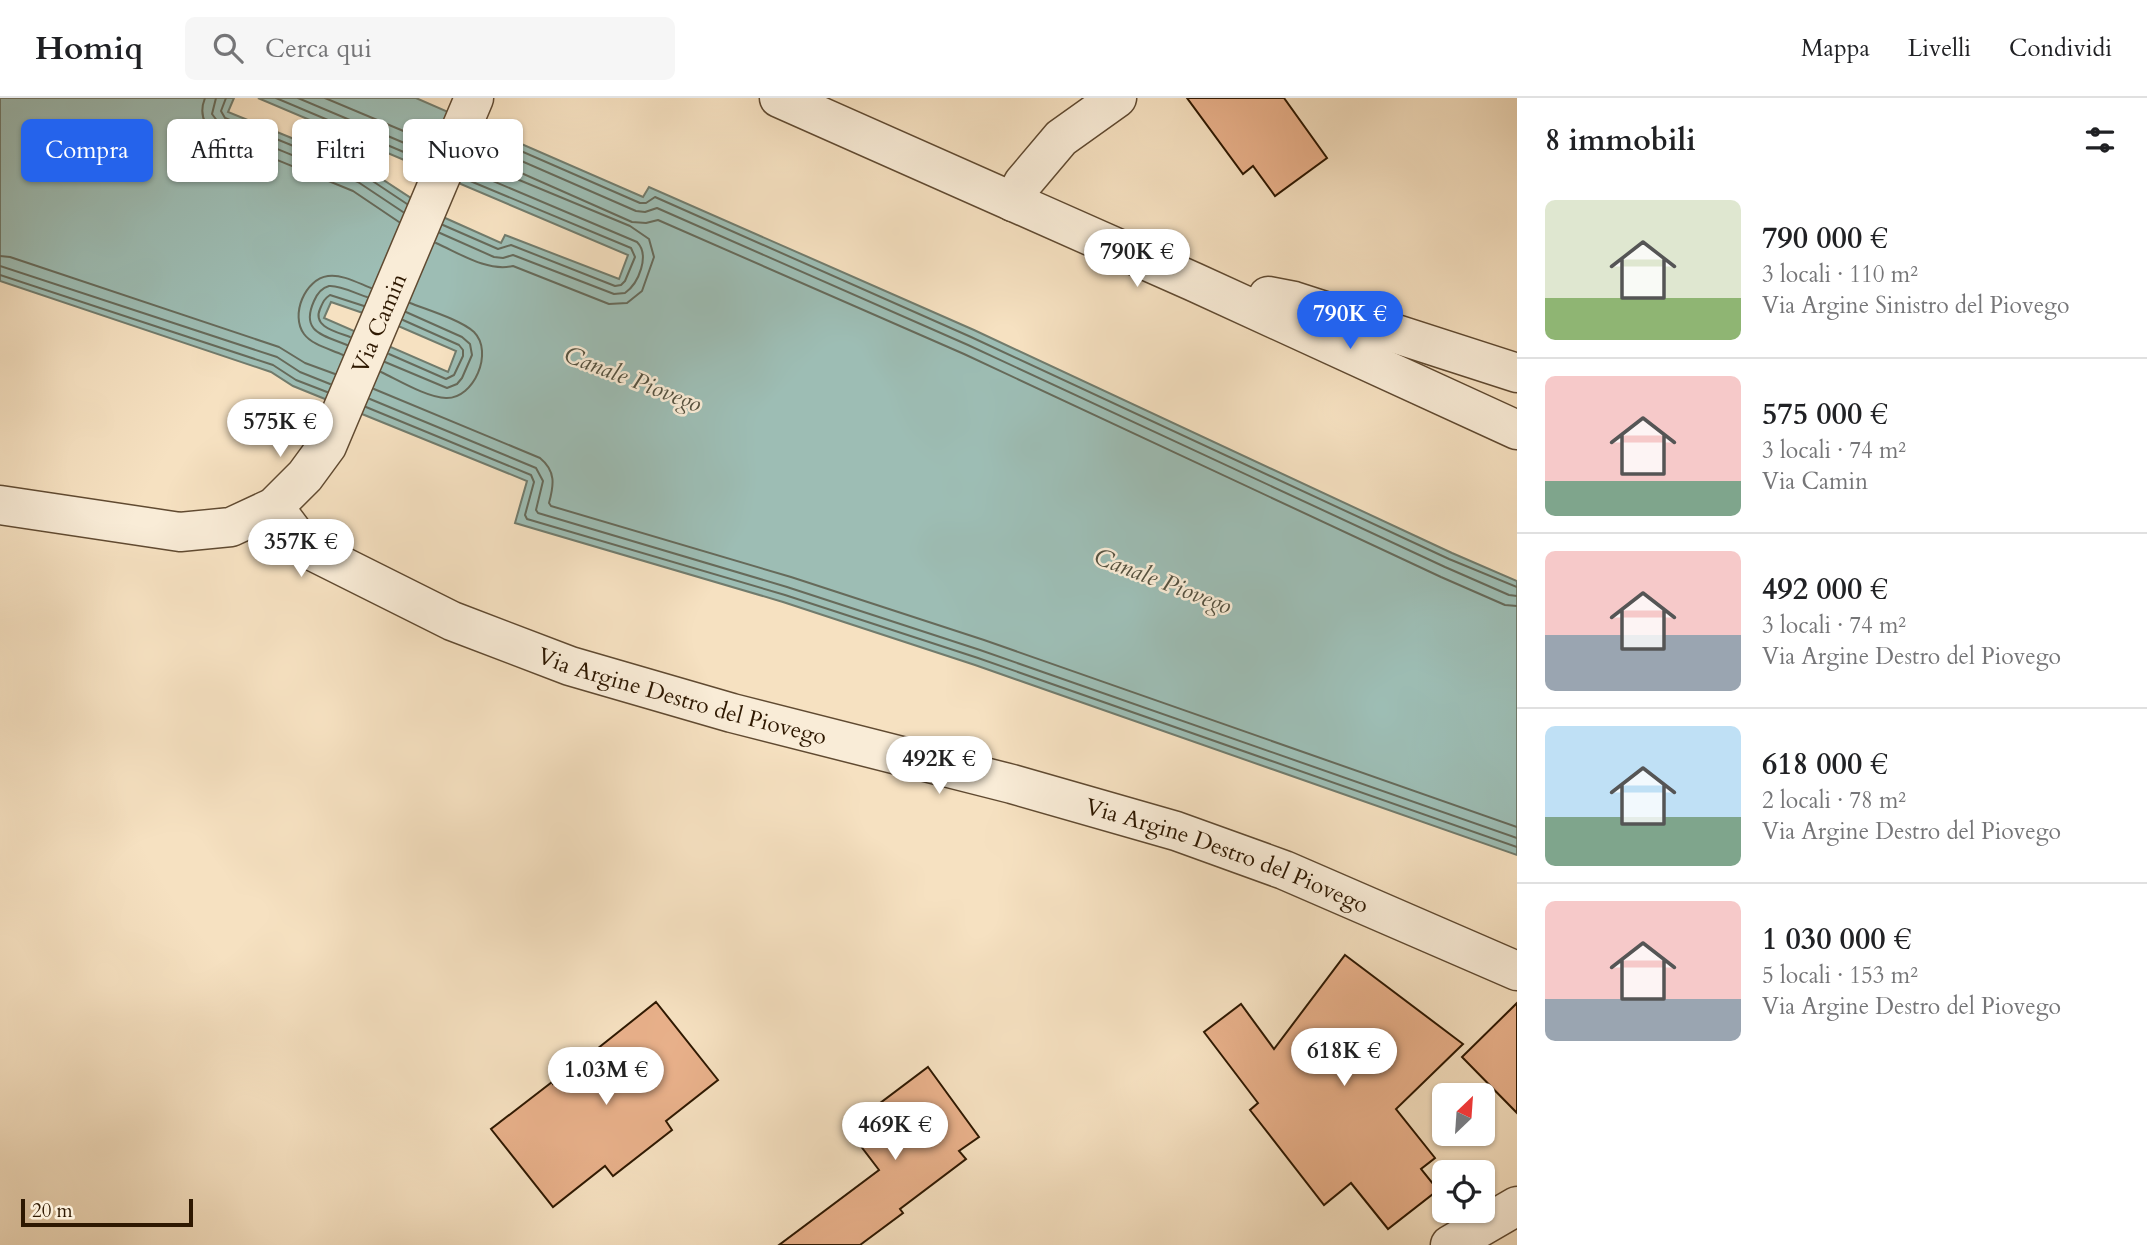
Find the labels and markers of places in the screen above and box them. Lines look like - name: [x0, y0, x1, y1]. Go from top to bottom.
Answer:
- pin: 790K €: [1080, 230, 1194, 289]
- pin: 790K €: [1293, 292, 1407, 351]
- pin: 575K €: [223, 400, 337, 459]
- pin: 357K €: [244, 519, 358, 579]
- pin: 492K €: [882, 736, 996, 796]
- pin: 618K €: [1287, 1028, 1401, 1088]
- pin: 1.03M €: [541, 1048, 671, 1107]
- pin: 469K €: [838, 1102, 952, 1162]

